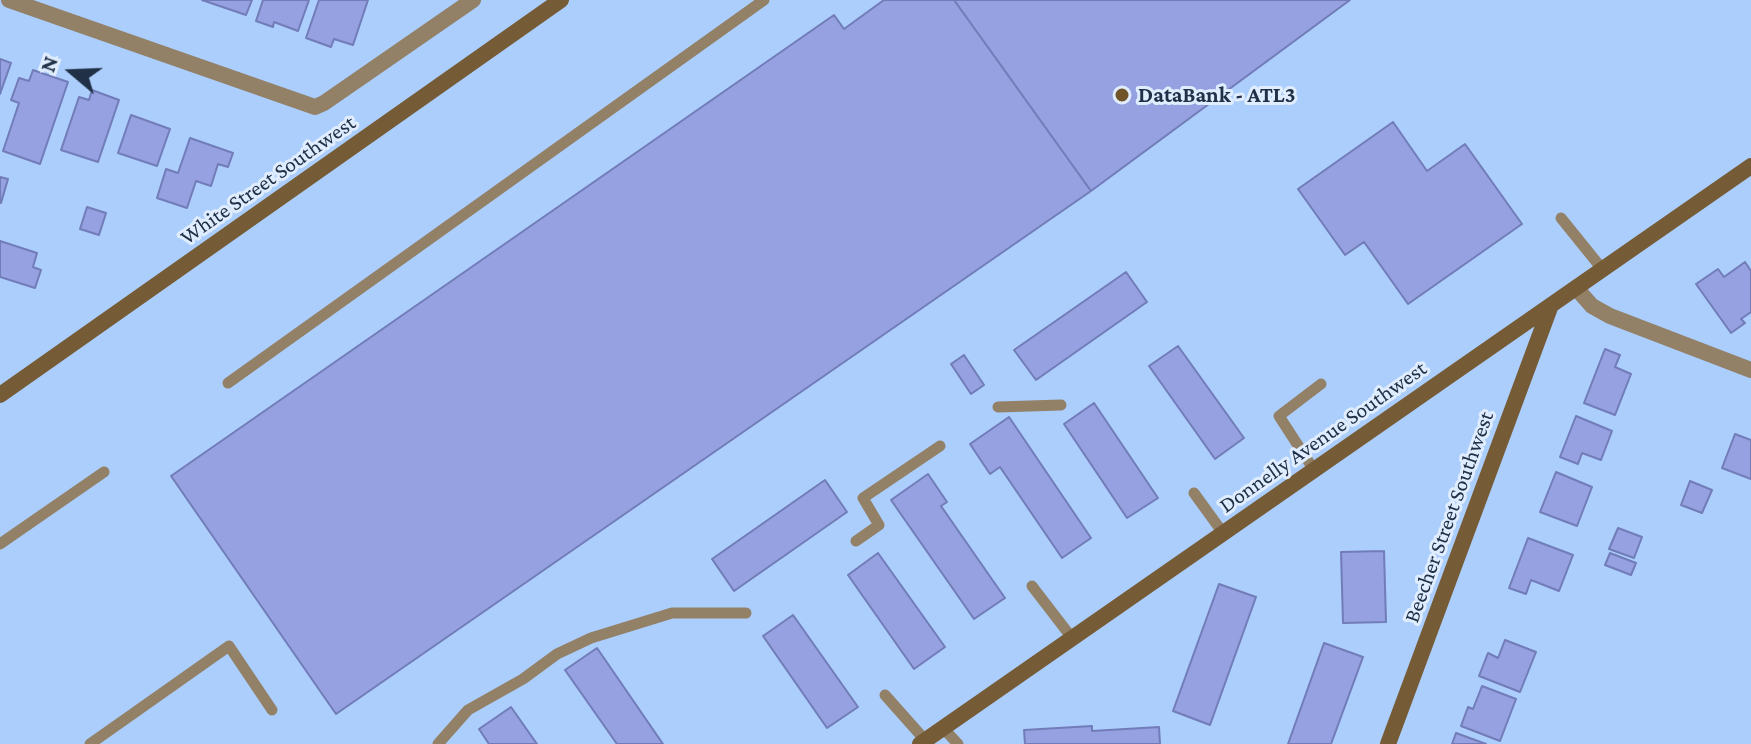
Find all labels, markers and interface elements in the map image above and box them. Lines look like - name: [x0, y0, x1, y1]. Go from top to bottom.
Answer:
- north arrow: [32, 32, 112, 112]
- text: N: [35, 53, 63, 75]
- place label: DataBank - ATL3: [1138, 82, 1295, 108]
- marker: DataBank - ATL3: [1113, 86, 1131, 104]
- street label: White Street Southwest: [175, 110, 361, 250]
- street label: Donnelly Avenue Southwest: [1214, 355, 1432, 519]
- street label: Beecher Street Southwest: [1398, 408, 1500, 626]

